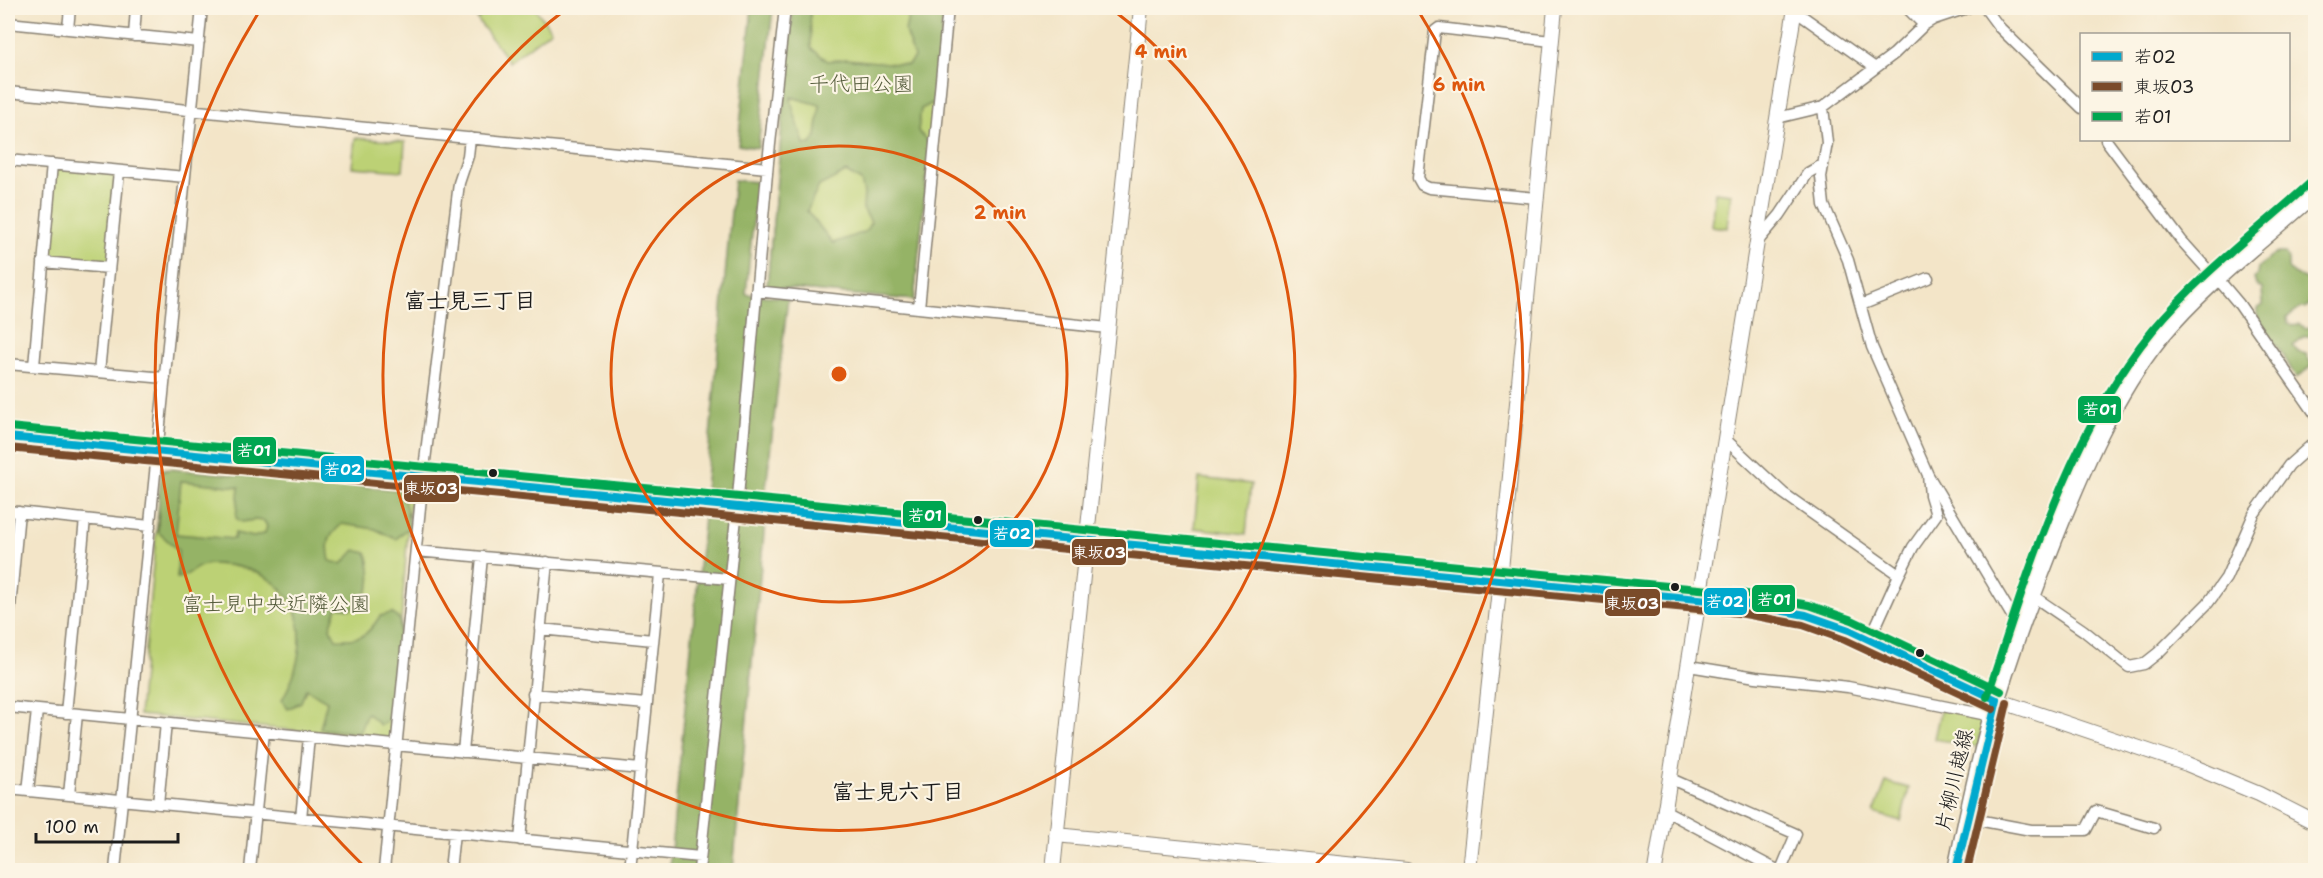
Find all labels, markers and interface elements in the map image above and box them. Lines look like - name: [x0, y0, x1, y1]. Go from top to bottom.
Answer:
- legend: [2080, 33, 2290, 141]
- text: 4 min: [1135, 40, 1187, 64]
- text: 若02: [2134, 45, 2176, 69]
- park label: 千代田公園: [809, 70, 914, 98]
- text: 6 min: [1433, 73, 1485, 97]
- text: 東坂03: [2134, 75, 2194, 99]
- text: 若01: [2134, 105, 2172, 129]
- text: 2 min: [974, 201, 1026, 225]
- district label: 富士見三丁目: [404, 286, 536, 315]
- centre of rings: [829, 364, 849, 384]
- line badge: 若01: [2077, 395, 2122, 424]
- text: 若01: [2083, 399, 2117, 420]
- line badge: 若01: [232, 436, 277, 465]
- text: 若01: [237, 440, 271, 461]
- line badge: 若02: [320, 455, 365, 483]
- text: 若02: [324, 459, 362, 480]
- unlabelled marker: [487, 467, 499, 479]
- line badge: 東坂03: [403, 474, 460, 503]
- text: 東坂03: [404, 478, 458, 499]
- line badge: 若01: [902, 500, 947, 529]
- text: 若01: [908, 505, 942, 526]
- unlabelled marker: [972, 514, 984, 526]
- line badge: 若02: [989, 519, 1034, 548]
- text: 若02: [993, 523, 1031, 544]
- line badge: 東坂03: [1071, 538, 1127, 566]
- text: 東坂03: [1072, 542, 1126, 563]
- unlabelled marker: [1669, 581, 1681, 593]
- line badge: 若01: [1751, 584, 1796, 613]
- line badge: 若02: [1703, 587, 1748, 616]
- line badge: 東坂03: [1604, 588, 1661, 617]
- text: 若01: [1757, 589, 1791, 610]
- park label: 富士見中央近隣公園: [182, 590, 371, 618]
- text: 若02: [1706, 591, 1744, 612]
- text: 東坂03: [1605, 593, 1659, 614]
- unlabelled marker: [1914, 647, 1926, 659]
- street label: 片柳川越線: [1929, 726, 1979, 834]
- district label: 富士見六丁目: [832, 777, 964, 806]
- scale bar: [36, 806, 178, 844]
- text: 100 m: [45, 815, 99, 839]

